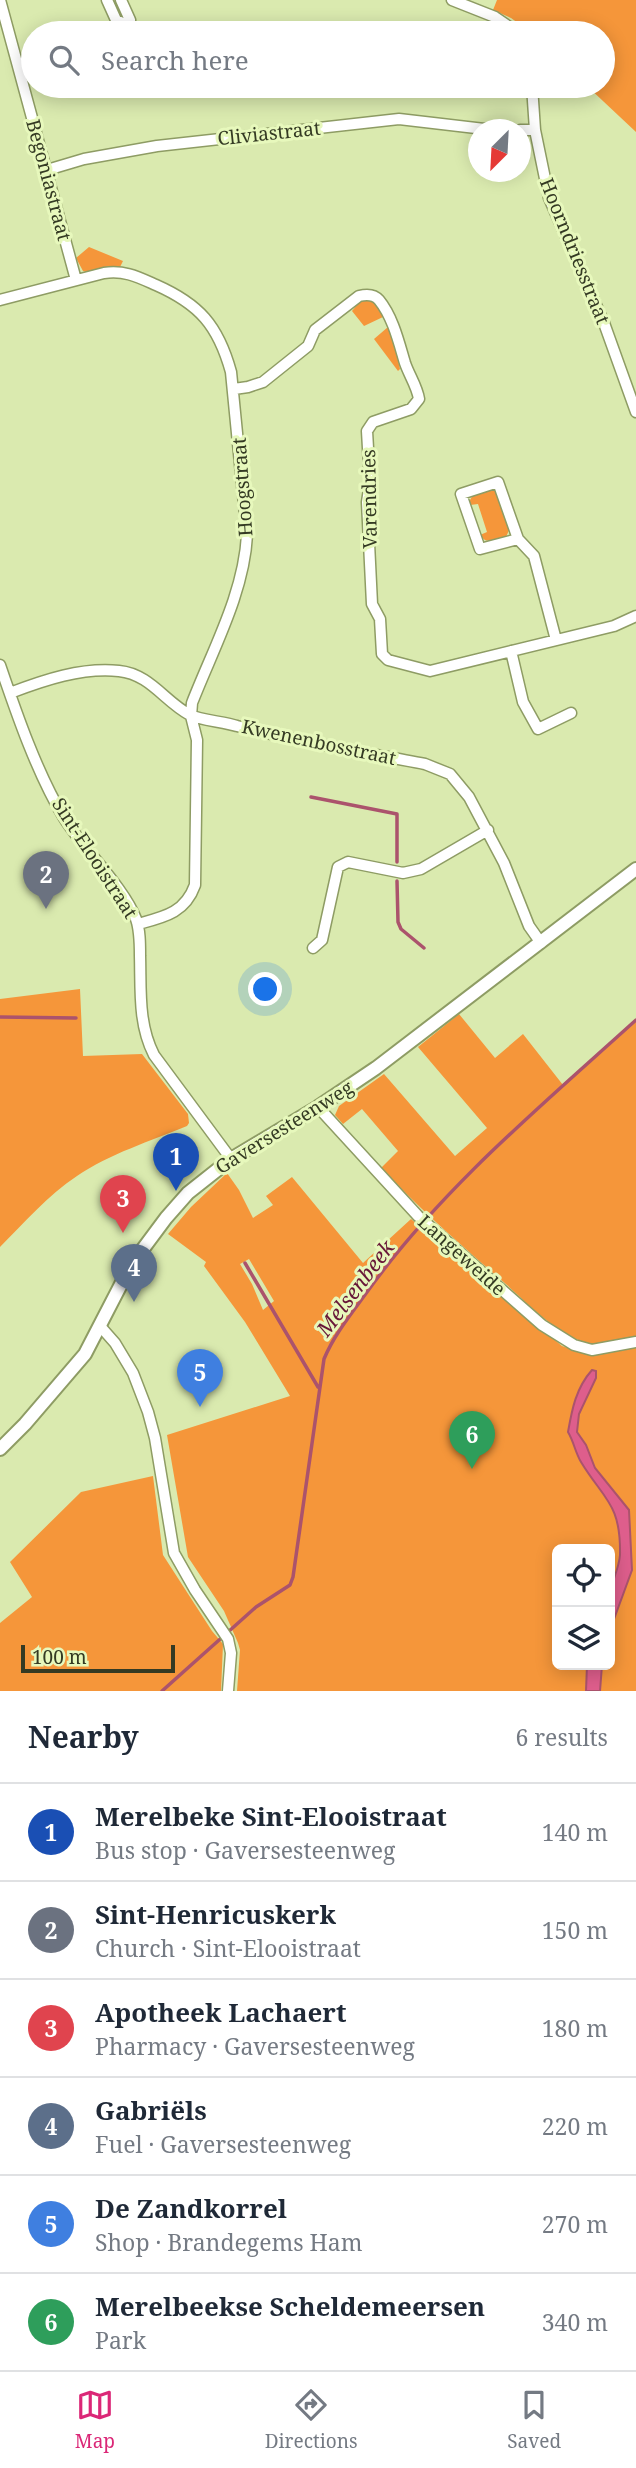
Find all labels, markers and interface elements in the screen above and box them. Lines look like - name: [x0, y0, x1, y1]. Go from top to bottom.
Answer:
- search box: [21, 21, 615, 98]
- icon: search: [45, 41, 83, 79]
- text: Search here: [101, 42, 249, 78]
- street label: Cliviastraat: [216, 115, 322, 151]
- street label: Begoniastraat: [20, 116, 78, 244]
- north arrow: [468, 119, 531, 182]
- street label: Hoorndriesstraat: [534, 174, 616, 328]
- street label: Hoogstraat: [226, 436, 258, 537]
- street label: Varendries: [355, 449, 383, 549]
- street label: Kwenenbosstraat: [239, 713, 399, 771]
- street label: Sint-Elooistraat: [46, 793, 144, 924]
- pin: 2: [23, 851, 69, 909]
- your location: [248, 972, 282, 1006]
- street label: Gaversesteenweg: [210, 1074, 358, 1180]
- pin: 1: [153, 1133, 199, 1191]
- pin: 3: [100, 1175, 146, 1233]
- street label: Langeweide: [413, 1209, 511, 1301]
- water label: Melsenbeek: [309, 1233, 401, 1343]
- pin: 4: [111, 1244, 157, 1302]
- pin: 5: [177, 1349, 223, 1407]
- pin: 6: [449, 1411, 495, 1469]
- map controls: [552, 1544, 615, 1670]
- button: locate: [552, 1544, 615, 1607]
- button: layers: [552, 1607, 615, 1670]
- scale bar: [21, 1642, 175, 1674]
- text: 100 m: [32, 1644, 87, 1670]
- text: Nearby: [28, 1716, 139, 1757]
- text: 6 results: [515, 1721, 608, 1753]
- text: Merelbeke Sint-Elooistraat: [95, 1798, 447, 1834]
- text: 1: [45, 1816, 58, 1848]
- text: 140 m: [542, 1816, 608, 1848]
- text: Bus stop · Gaversesteenweg: [95, 1834, 396, 1866]
- text: Sint-Henricuskerk: [95, 1896, 336, 1932]
- text: 2: [45, 1914, 58, 1946]
- text: 150 m: [542, 1914, 608, 1946]
- text: Church · Sint-Elooistraat: [95, 1932, 361, 1964]
- text: Apotheek Lachaert: [95, 1994, 347, 2030]
- text: 3: [45, 2012, 58, 2044]
- text: 180 m: [542, 2012, 608, 2044]
- text: Pharmacy · Gaversesteenweg: [95, 2030, 415, 2062]
- text: Gabriëls: [95, 2092, 207, 2128]
- text: 4: [45, 2110, 58, 2142]
- text: 220 m: [542, 2110, 608, 2142]
- text: Fuel · Gaversesteenweg: [95, 2128, 351, 2160]
- text: De Zandkorrel: [95, 2190, 287, 2226]
- text: 5: [45, 2208, 58, 2240]
- text: 270 m: [542, 2208, 608, 2240]
- text: Shop · Brandegems Ham: [95, 2226, 363, 2258]
- text: Merelbeekse Scheldemeersen: [95, 2288, 485, 2324]
- text: 6: [45, 2306, 58, 2338]
- text: 340 m: [542, 2306, 608, 2338]
- text: Park: [95, 2324, 146, 2356]
- tab: Map: [75, 2386, 115, 2454]
- tab: Directions: [265, 2386, 358, 2454]
- tab: Saved: [507, 2386, 561, 2454]

